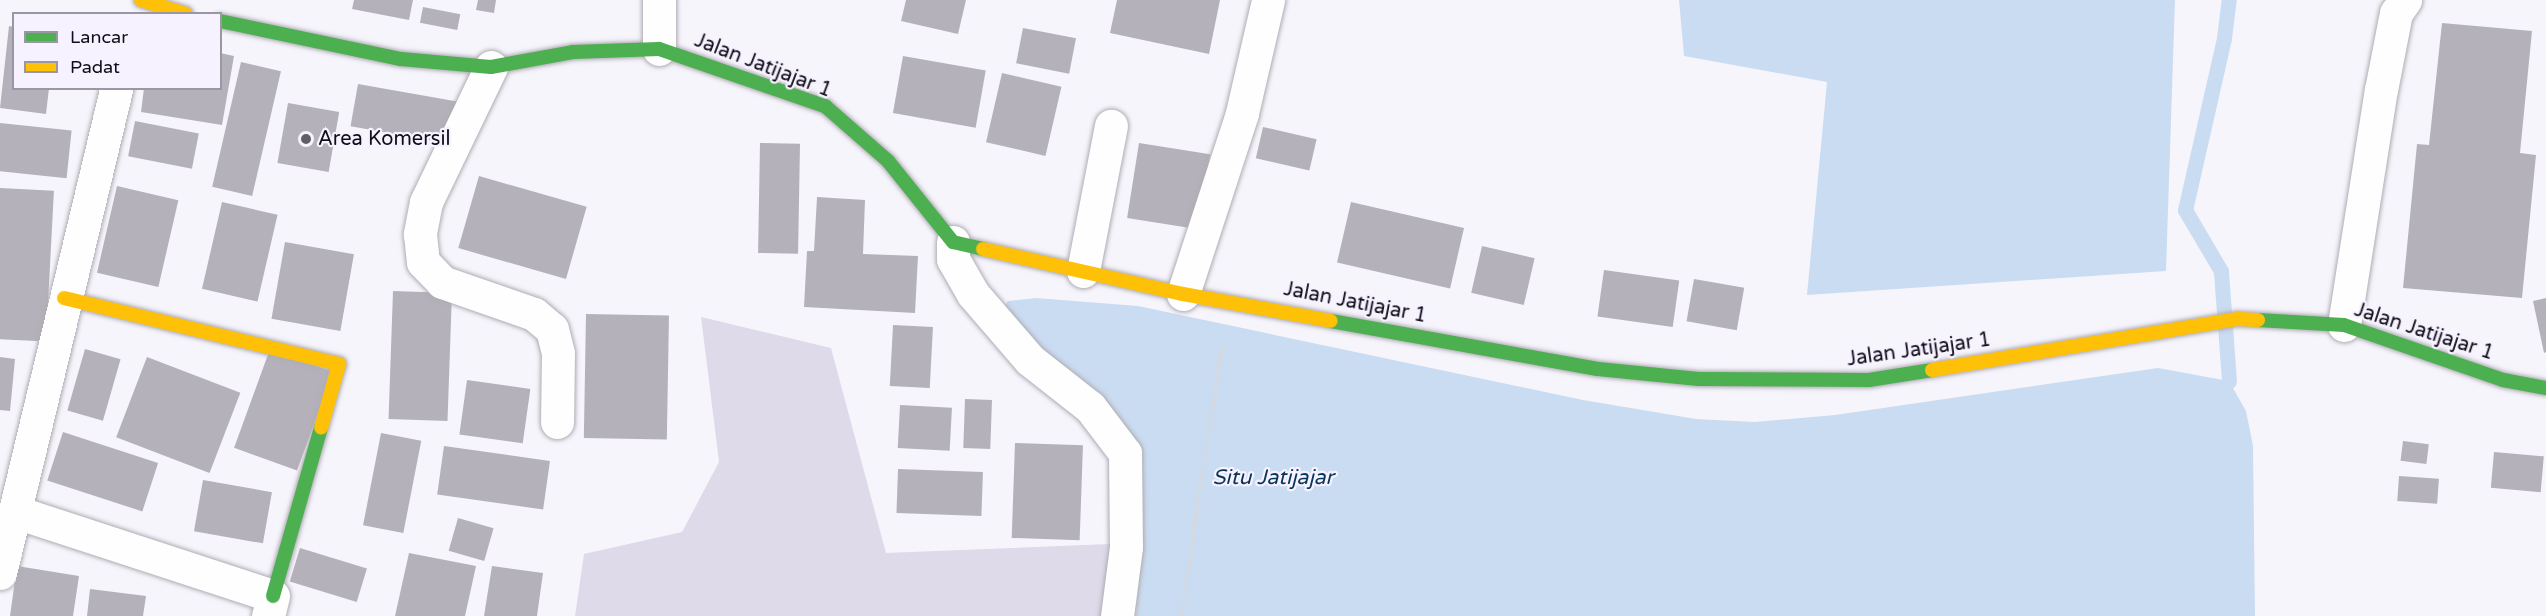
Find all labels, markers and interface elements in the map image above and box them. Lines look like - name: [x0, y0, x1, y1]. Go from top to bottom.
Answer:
- legend: [12, 12, 222, 90]
- text: Lancar: [70, 26, 128, 48]
- street label: Jalan Jatijajar 1: [691, 29, 835, 103]
- text: Padat: [70, 56, 120, 78]
- place label: Area Komersil: [318, 127, 450, 151]
- marker: Area Komersil: [299, 132, 313, 146]
- street label: Jalan Jatijajar 1: [1281, 277, 1429, 329]
- street label: Jalan Jatijajar 1: [2351, 298, 2497, 366]
- street label: Jalan Jatijajar 1: [1845, 328, 1993, 372]
- water label: Situ Jatijajar: [1212, 465, 1334, 491]

